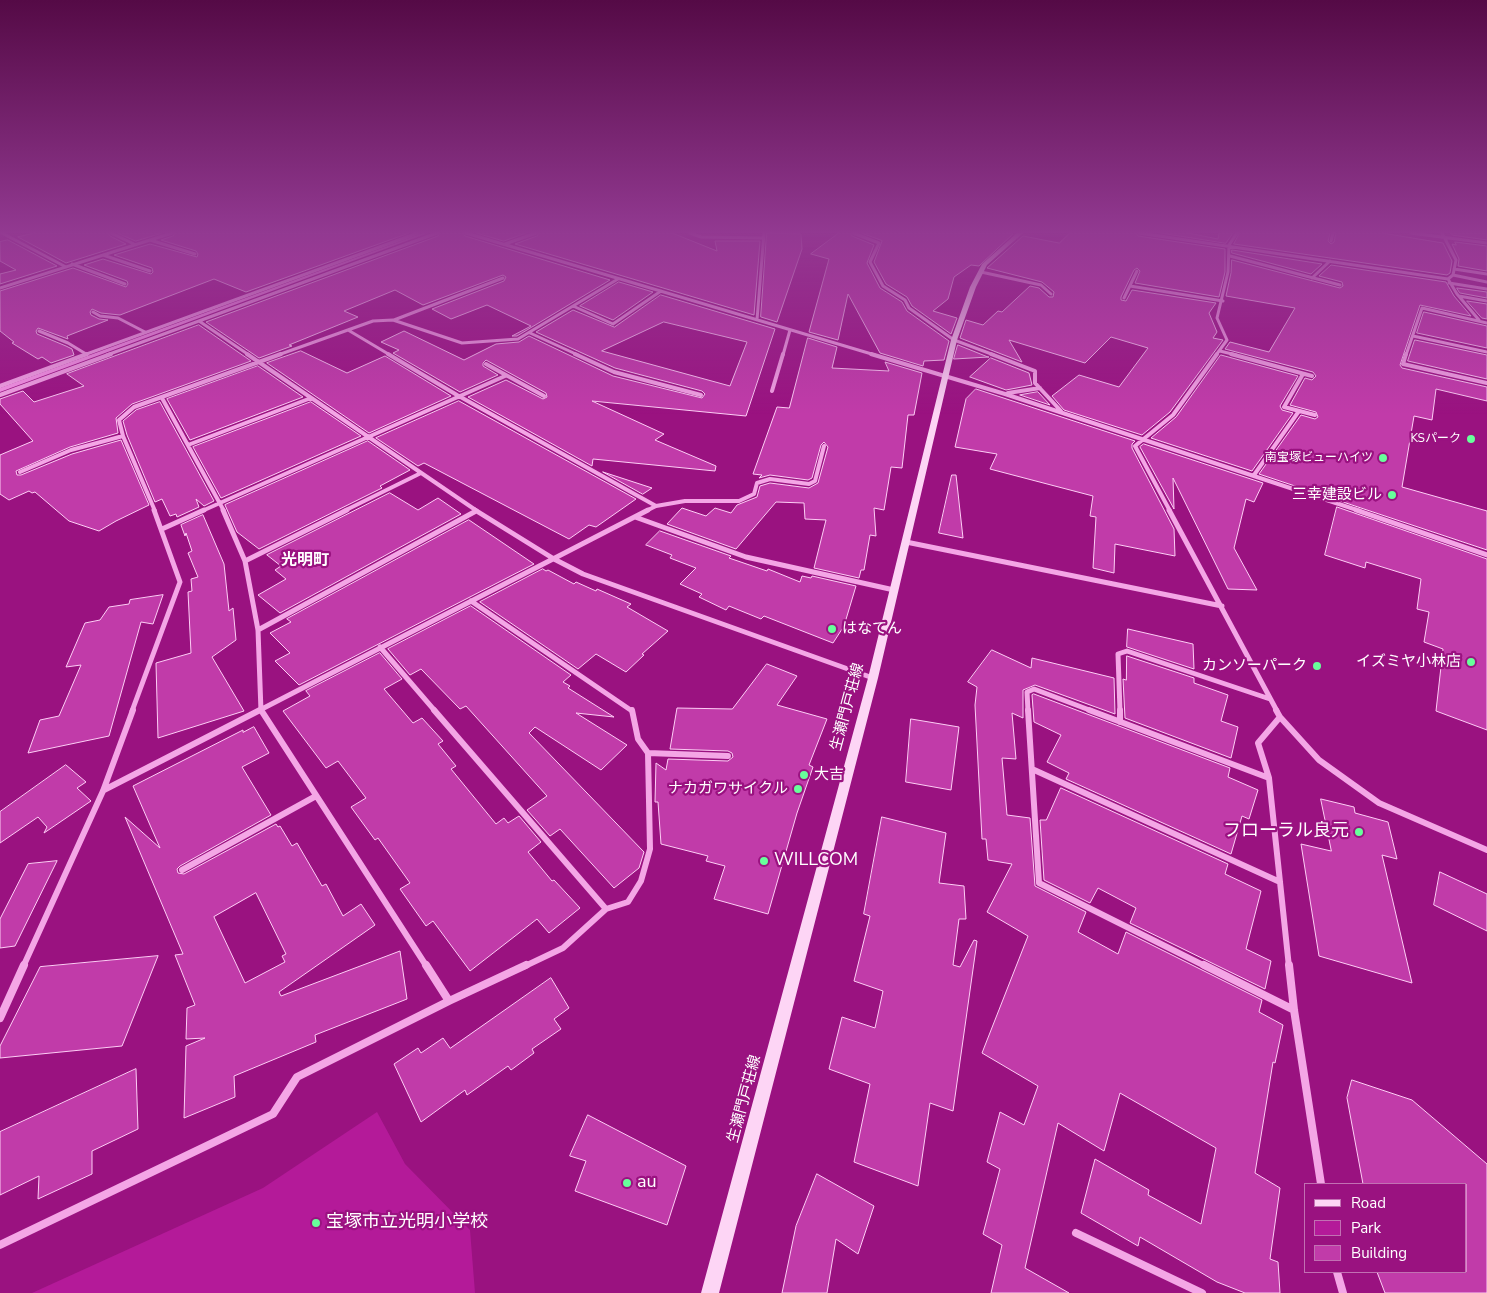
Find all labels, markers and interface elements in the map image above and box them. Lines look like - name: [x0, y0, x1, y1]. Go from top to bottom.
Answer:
- place label: KSパーク: [1410, 432, 1461, 446]
- marker: KSパーク: [1465, 433, 1477, 445]
- place label: 南宝塚ビューハイツ: [1265, 451, 1373, 465]
- marker: 南宝塚ビューハイツ: [1377, 452, 1389, 464]
- place label: 三幸建設ビル: [1292, 486, 1382, 504]
- marker: 三幸建設ビル: [1386, 489, 1398, 501]
- district label: 光明町: [281, 551, 329, 571]
- place label: はなてん: [842, 620, 902, 638]
- marker: はなてん: [826, 623, 838, 635]
- place label: イズミヤ小林店: [1356, 653, 1461, 671]
- marker: イズミヤ小林店: [1465, 656, 1477, 668]
- place label: カンソーパーク: [1202, 657, 1307, 675]
- marker: カンソーパーク: [1311, 660, 1323, 672]
- street label: 生瀬門戸荘線: [828, 661, 868, 753]
- place label: 大吉: [814, 766, 844, 784]
- marker: 大吉: [798, 769, 810, 781]
- place label: ナカガワサイクル: [668, 780, 788, 798]
- marker: ナカガワサイクル: [792, 783, 804, 795]
- place label: フローラル良元: [1223, 821, 1349, 843]
- marker: フローラル良元: [1353, 826, 1365, 838]
- place label: WILLCOM: [774, 850, 858, 872]
- marker: WILLCOM: [758, 855, 770, 867]
- street label: 生瀬門戸荘線: [725, 1053, 765, 1145]
- place label: au: [637, 1172, 657, 1194]
- marker: au: [621, 1177, 633, 1189]
- legend: [1304, 1183, 1467, 1273]
- text: Road: [1351, 1193, 1386, 1213]
- place label: 宝塚市立光明小学校: [326, 1212, 488, 1234]
- marker: 宝塚市立光明小学校: [310, 1217, 322, 1229]
- text: Park: [1351, 1218, 1381, 1238]
- text: Building: [1351, 1243, 1407, 1263]

